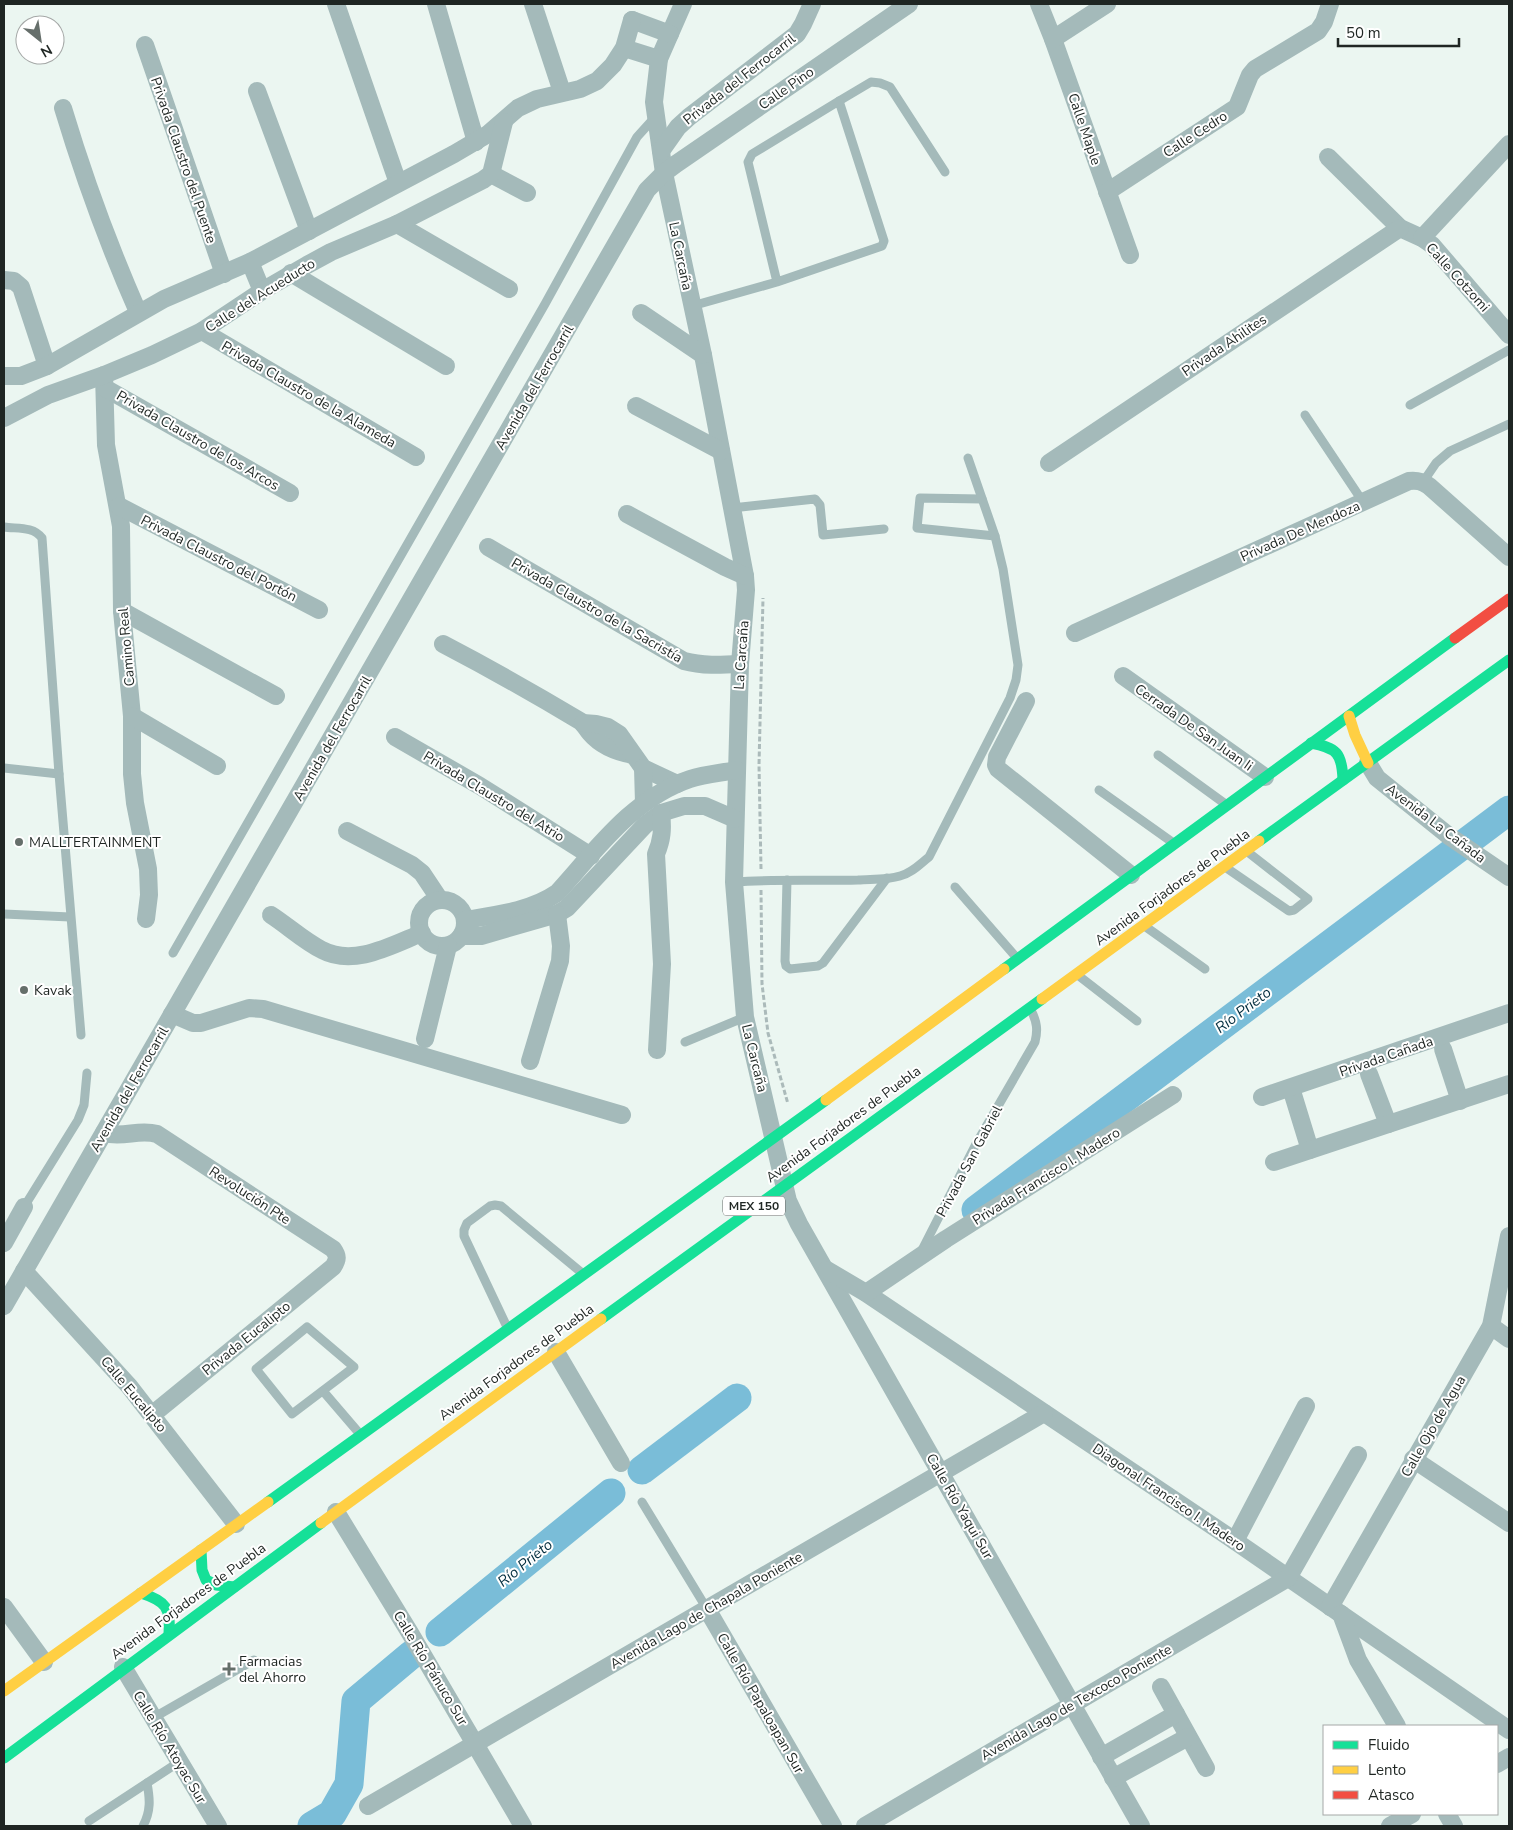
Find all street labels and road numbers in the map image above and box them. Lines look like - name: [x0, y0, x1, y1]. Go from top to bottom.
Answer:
- street label: Privada del Ferrocarril: [679, 29, 800, 129]
- street label: Calle Pino: [755, 62, 818, 114]
- street label: Privada Claustro del Puente: [146, 74, 221, 246]
- street label: Calle Maple: [1063, 91, 1106, 168]
- street label: Calle Cedro: [1159, 106, 1231, 162]
- street label: La Carcaña: [664, 220, 697, 292]
- street label: Calle Cotzomi: [1422, 239, 1494, 316]
- street label: Calle del Acueducto: [202, 254, 319, 337]
- street label: Privada Ahilites: [1178, 310, 1271, 381]
- street label: Avenida del Ferrocarril: [491, 320, 579, 453]
- street label: Privada Claustro de la Alameda: [218, 337, 399, 452]
- street label: Privada Claustro de los Arcos: [113, 386, 283, 495]
- street label: Privada De Mendoza: [1237, 497, 1363, 566]
- street label: Privada Claustro del Portón: [137, 511, 300, 606]
- street label: Privada Claustro de la Sacristía: [508, 554, 686, 667]
- street label: Camino Real: [114, 606, 139, 687]
- street label: La Carcaña: [730, 620, 753, 690]
- street label: Avenida del Ferrocarril: [289, 671, 377, 804]
- street label: Cerrada De San Juan Ii: [1131, 679, 1257, 775]
- street label: Privada Claustro del Atrio: [420, 747, 568, 846]
- street label: Avenida La Cañada: [1382, 779, 1490, 867]
- street label: Avenida Forjadores de Puebla: [1091, 825, 1254, 950]
- street label: Avenida del Ferrocarril: [86, 1022, 174, 1155]
- street label: La Carcaña: [737, 1022, 772, 1094]
- street label: Privada Cañada: [1337, 1032, 1436, 1081]
- street label: Avenida Forjadores de Puebla: [762, 1062, 925, 1187]
- street label: Privada San Gabriel: [932, 1101, 1007, 1220]
- street label: Privada Francisco I. Madero: [969, 1123, 1124, 1230]
- street label: Revolución Pte: [205, 1162, 294, 1229]
- road number: MEX 150: [723, 1196, 785, 1216]
- street label: Privada Eucalipto: [198, 1297, 295, 1380]
- street label: Avenida Forjadores de Puebla: [435, 1300, 598, 1425]
- street label: Calle Eucalipto: [96, 1352, 171, 1437]
- street label: Calle Ojo de Agua: [1397, 1372, 1470, 1480]
- street label: Diagonal Francisco I. Madero: [1089, 1439, 1249, 1556]
- street label: Calle Río Yaqui Sur: [922, 1450, 998, 1562]
- street label: Avenida Forjadores de Puebla: [107, 1539, 270, 1664]
- street label: Avenida Lago de Chapala Poniente: [607, 1547, 806, 1673]
- street label: Calle Río Pánuco Sur: [389, 1607, 472, 1729]
- street label: Calle Río Papaloapan Sur: [713, 1630, 809, 1777]
- street label: Avenida Lago de Texcoco Poniente: [977, 1640, 1175, 1765]
- street label: Calle Río Atoyac Sur: [128, 1687, 211, 1807]

